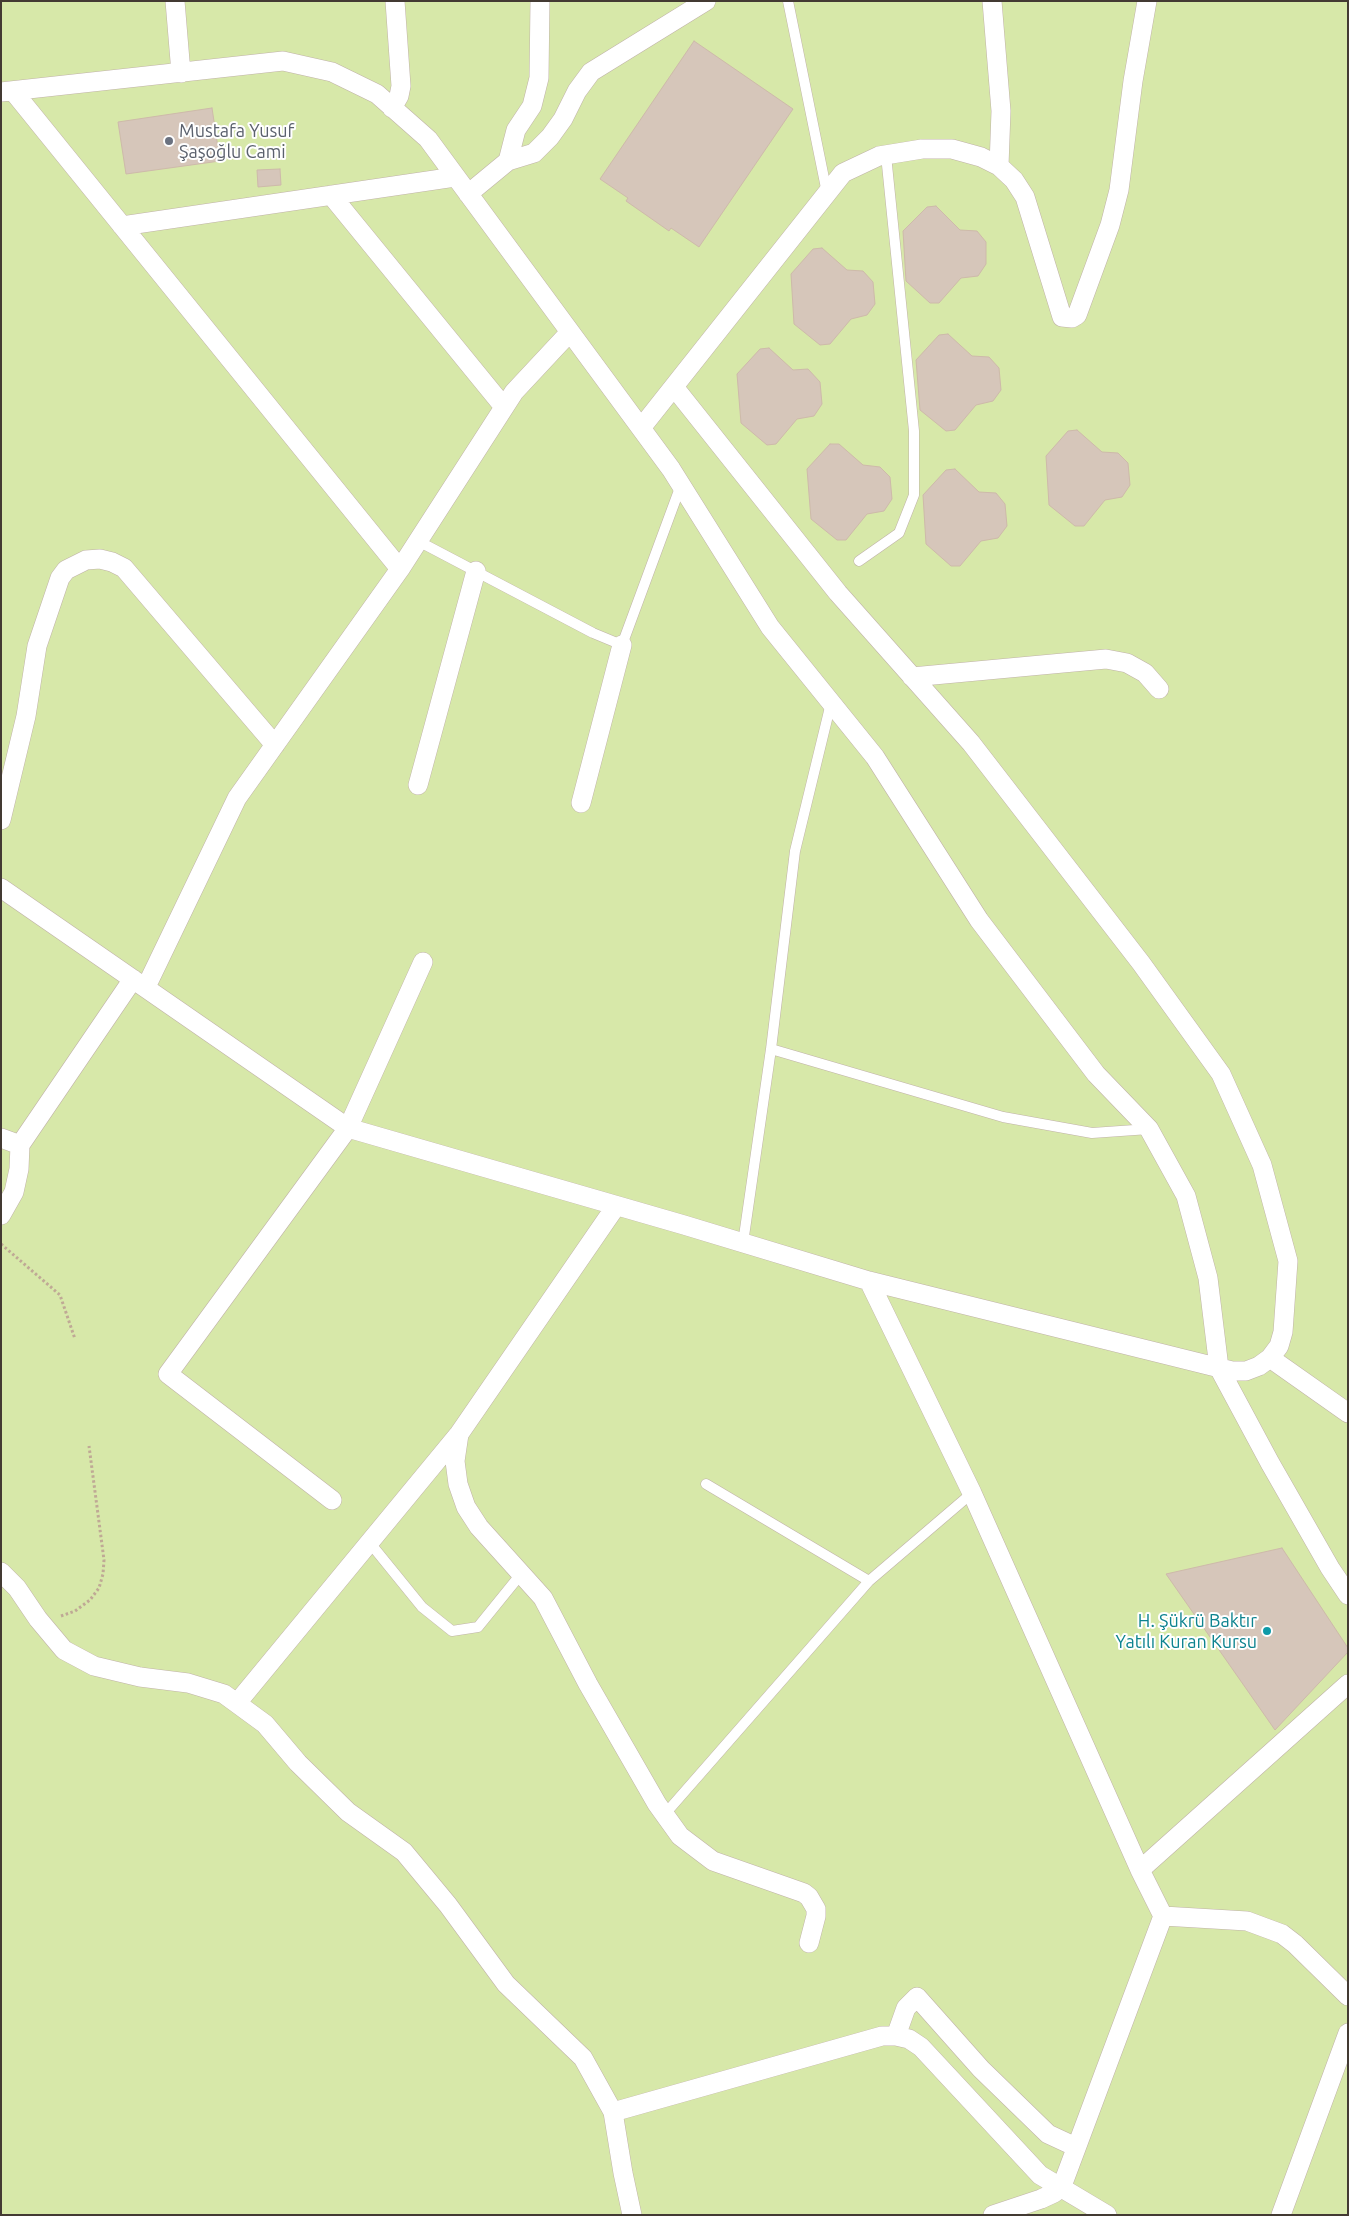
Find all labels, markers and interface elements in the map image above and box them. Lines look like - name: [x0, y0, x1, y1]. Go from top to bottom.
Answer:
- place label: Mustafa Yusuf Şaşoğlu Cami: [179, 120, 294, 162]
- marker: Mustafa Yusuf Şaşoğlu Cami: [163, 135, 175, 147]
- place label: H. Şükrü Baktır Yatılı Kuran Kursu: [1116, 1610, 1257, 1652]
- marker: H. Şükrü Baktır Yatılı Kuran Kursu: [1261, 1625, 1273, 1637]

